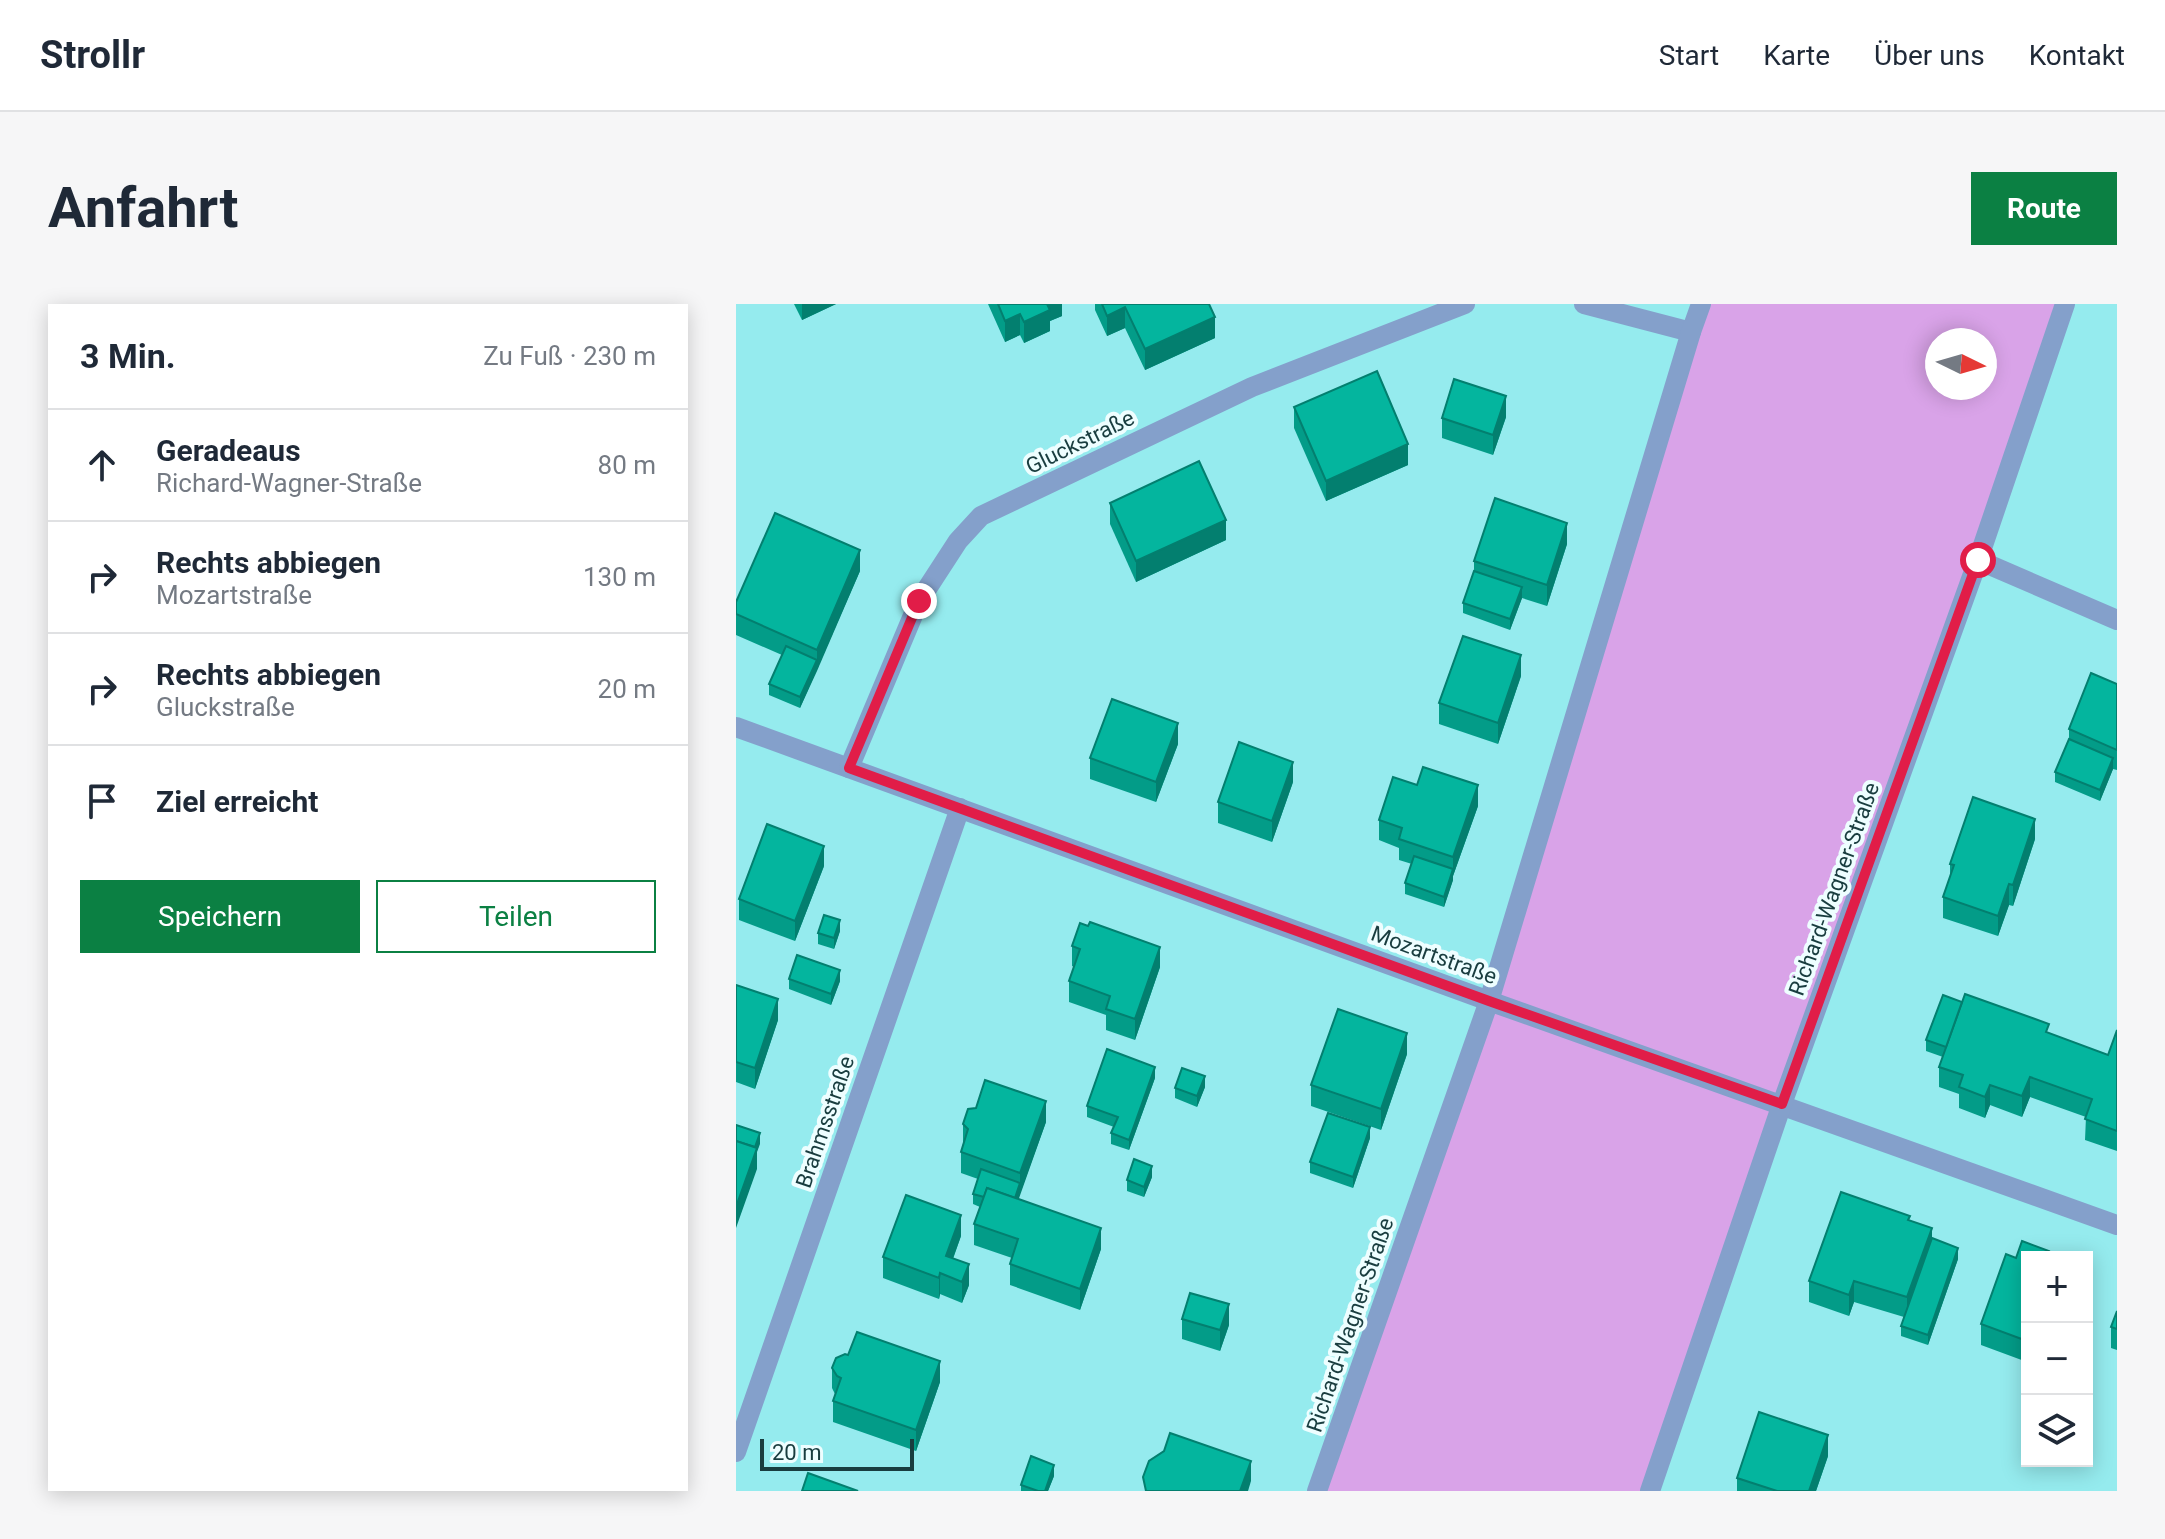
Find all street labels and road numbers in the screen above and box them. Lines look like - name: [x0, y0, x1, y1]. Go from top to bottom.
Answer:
- street label: Gluckstraße: [1022, 405, 1138, 479]
- street label: Richard-Wagner-Straße: [1784, 779, 1884, 999]
- street label: Mozartstraße: [1368, 921, 1500, 989]
- street label: Brahmsstraße: [791, 1053, 859, 1191]
- street label: Richard-Wagner-Straße: [1302, 1215, 1398, 1435]

